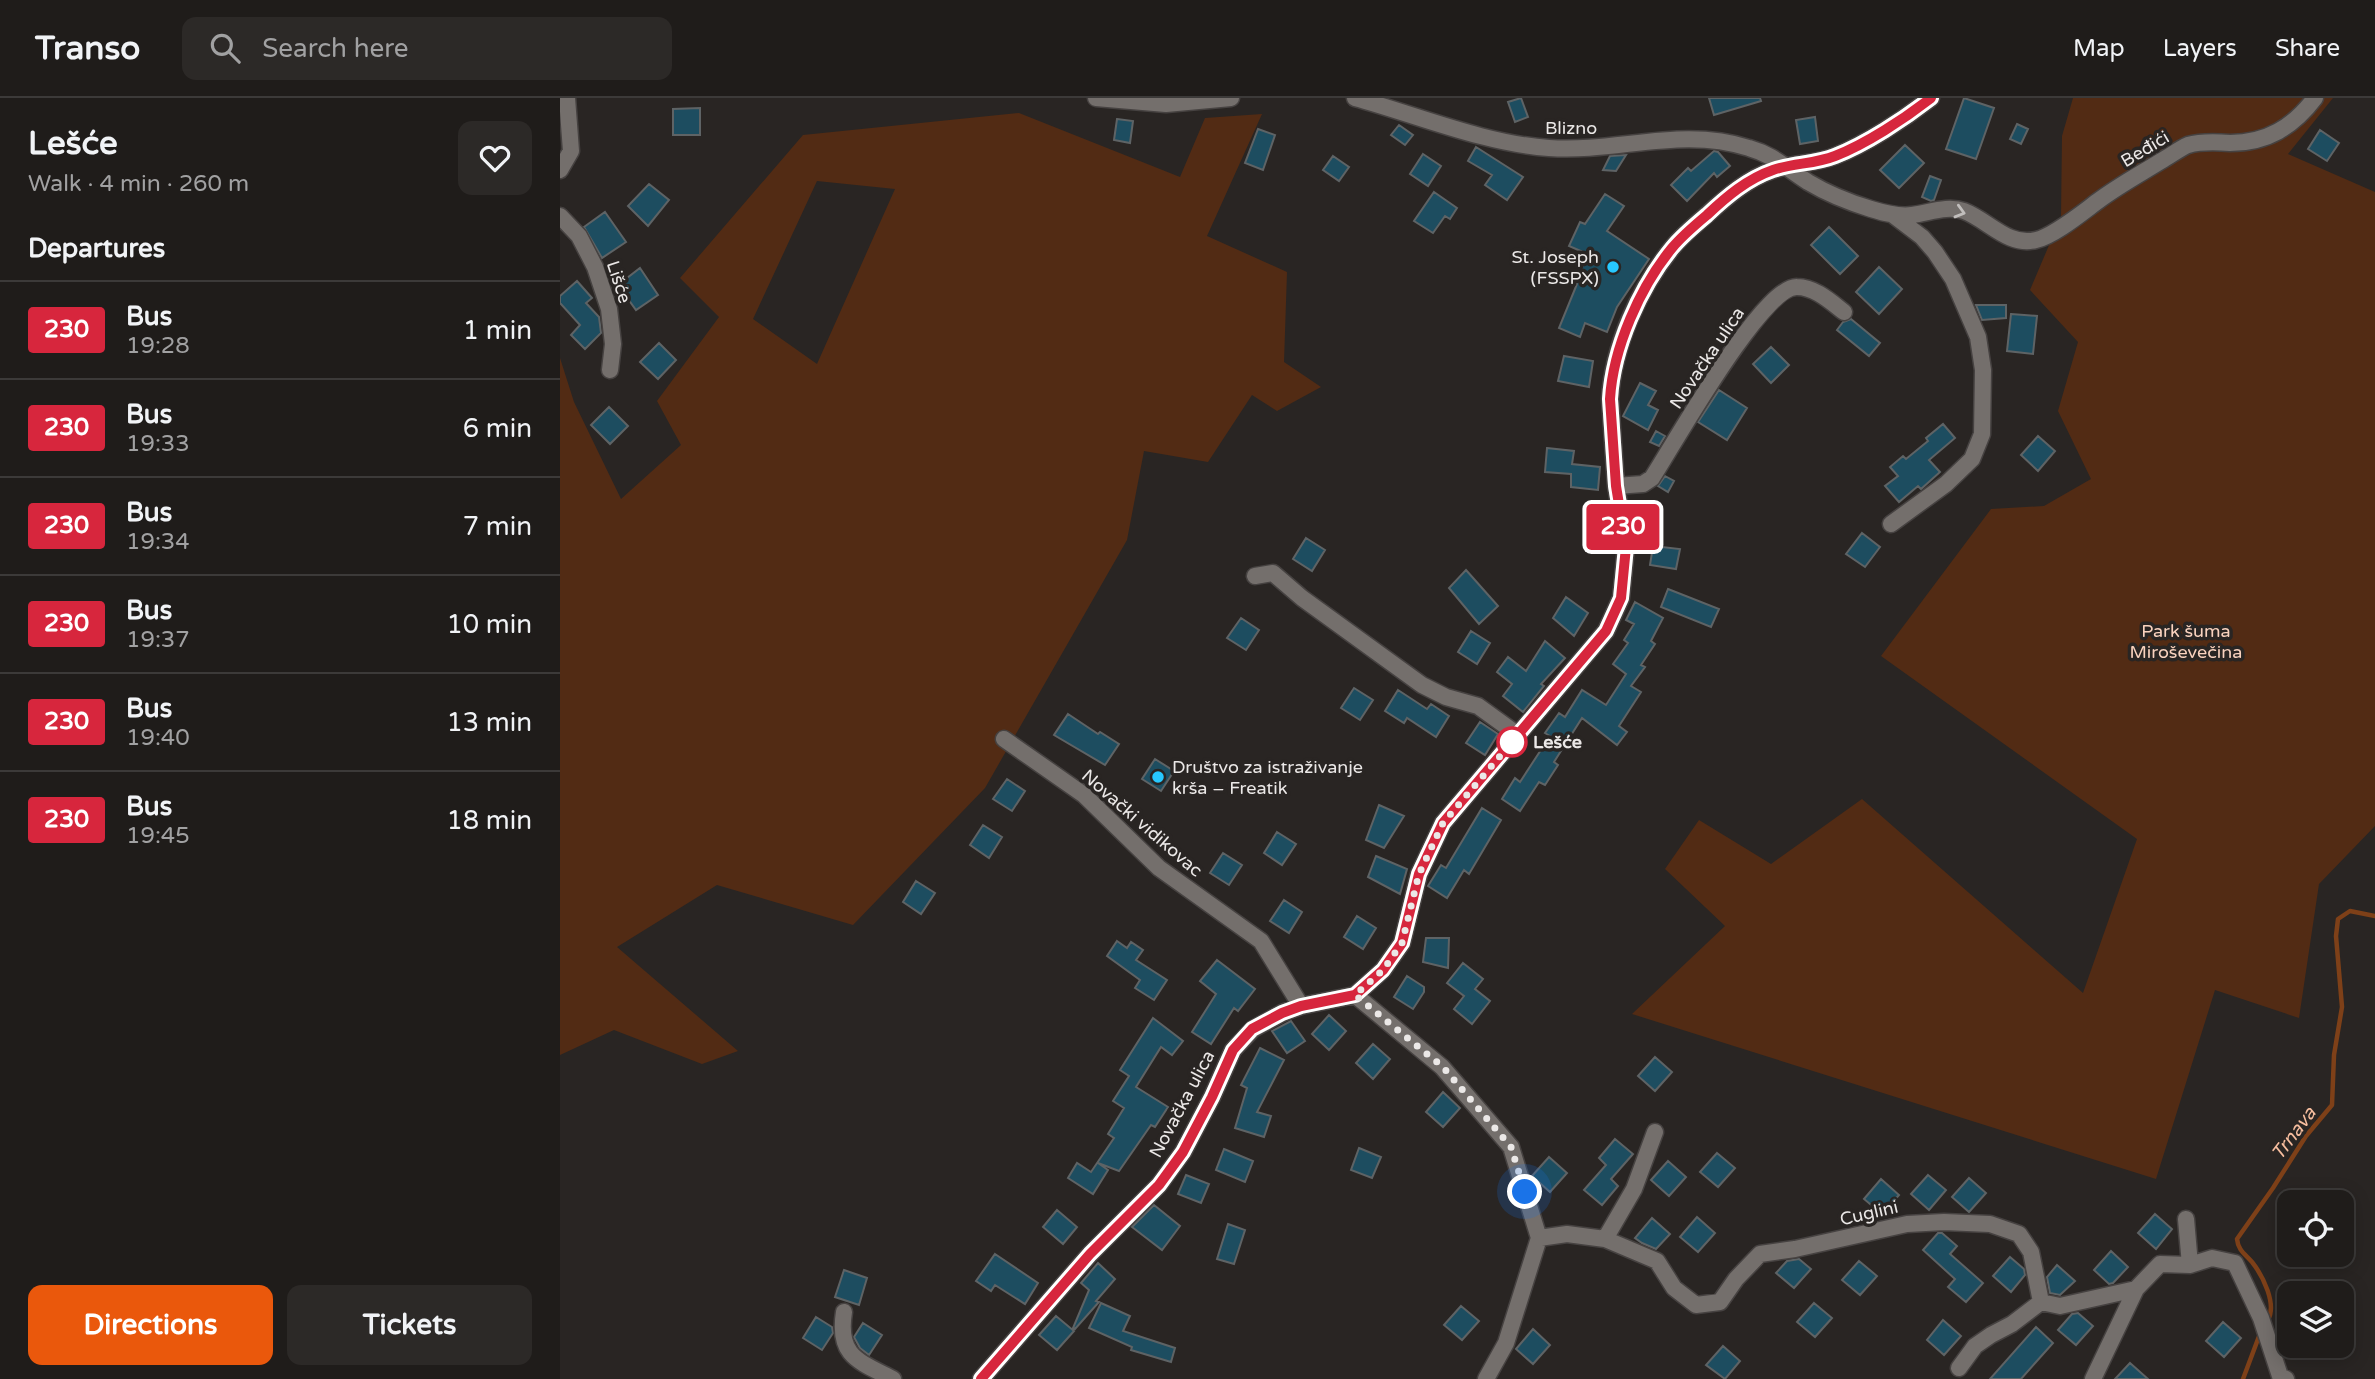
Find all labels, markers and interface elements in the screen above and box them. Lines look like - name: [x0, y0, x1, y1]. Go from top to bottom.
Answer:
- search box: [182, 17, 672, 80]
- text: Transo: [35, 29, 140, 68]
- icon: search: [206, 29, 244, 67]
- text: Search here: [262, 33, 409, 64]
- text: Map: [2073, 34, 2125, 63]
- text: Layers: [2163, 34, 2237, 63]
- text: Share: [2275, 34, 2340, 63]
- street label: Blizno: [1545, 117, 1597, 139]
- button: heart: [458, 121, 532, 195]
- text: Lešće: [28, 124, 118, 163]
- street label: Beđići: [2117, 126, 2173, 172]
- text: Walk · 4 min · 260 m: [28, 170, 249, 198]
- one-way arrow: [1954, 203, 1966, 218]
- text: Departures: [28, 233, 165, 264]
- place label: St. Joseph (FSSPX): [1512, 246, 1599, 289]
- street label: Lišće: [602, 258, 636, 306]
- marker: St. Joseph (FSSPX): [1605, 259, 1621, 275]
- text: Bus: [126, 301, 172, 332]
- street label: Novačka ulica: [1665, 303, 1749, 413]
- text: 230: [44, 315, 89, 344]
- text: 1 min: [463, 315, 532, 346]
- text: 19:28: [126, 332, 190, 360]
- text: Bus: [126, 399, 172, 430]
- text: 230: [44, 413, 89, 442]
- text: 6 min: [463, 413, 532, 444]
- text: 19:33: [126, 430, 190, 458]
- text: Bus: [126, 497, 172, 528]
- line badge: 230: [1583, 504, 1663, 550]
- text: 230: [44, 511, 89, 540]
- text: 7 min: [463, 511, 532, 542]
- text: 230: [1600, 512, 1646, 541]
- text: 19:34: [126, 528, 190, 556]
- text: Bus: [126, 595, 172, 626]
- text: 230: [44, 609, 89, 638]
- text: 10 min: [446, 609, 532, 640]
- park label: Park šuma Miroševečina: [2130, 620, 2242, 663]
- text: 19:37: [126, 626, 190, 654]
- text: Bus: [126, 693, 172, 724]
- text: 230: [44, 707, 89, 736]
- text: 13 min: [446, 707, 532, 738]
- text: 19:40: [126, 724, 190, 752]
- marker: Lešće: [1497, 727, 1527, 757]
- place label: Lešće: [1533, 731, 1582, 753]
- place label: Društvo za istraživanje krša – Freatik: [1172, 756, 1363, 799]
- street label: Novački vidikovac: [1077, 765, 1207, 881]
- marker: Društvo za istraživanje krša – Freatik: [1150, 769, 1166, 785]
- text: Bus: [126, 791, 172, 822]
- text: 230: [44, 805, 89, 834]
- text: 18 min: [446, 805, 532, 836]
- text: 19:45: [126, 822, 190, 850]
- street label: Novačka ulica: [1145, 1047, 1219, 1161]
- water label: Trnava: [2267, 1102, 2322, 1164]
- your location: [1507, 1174, 1542, 1209]
- map controls: [2277, 1190, 2354, 1358]
- button: locate: [2277, 1190, 2354, 1267]
- street label: Cuglini: [1838, 1196, 1900, 1230]
- button: layers: [2277, 1281, 2354, 1358]
- button: Directions: [28, 1285, 273, 1365]
- button: Tickets: [287, 1285, 532, 1365]

